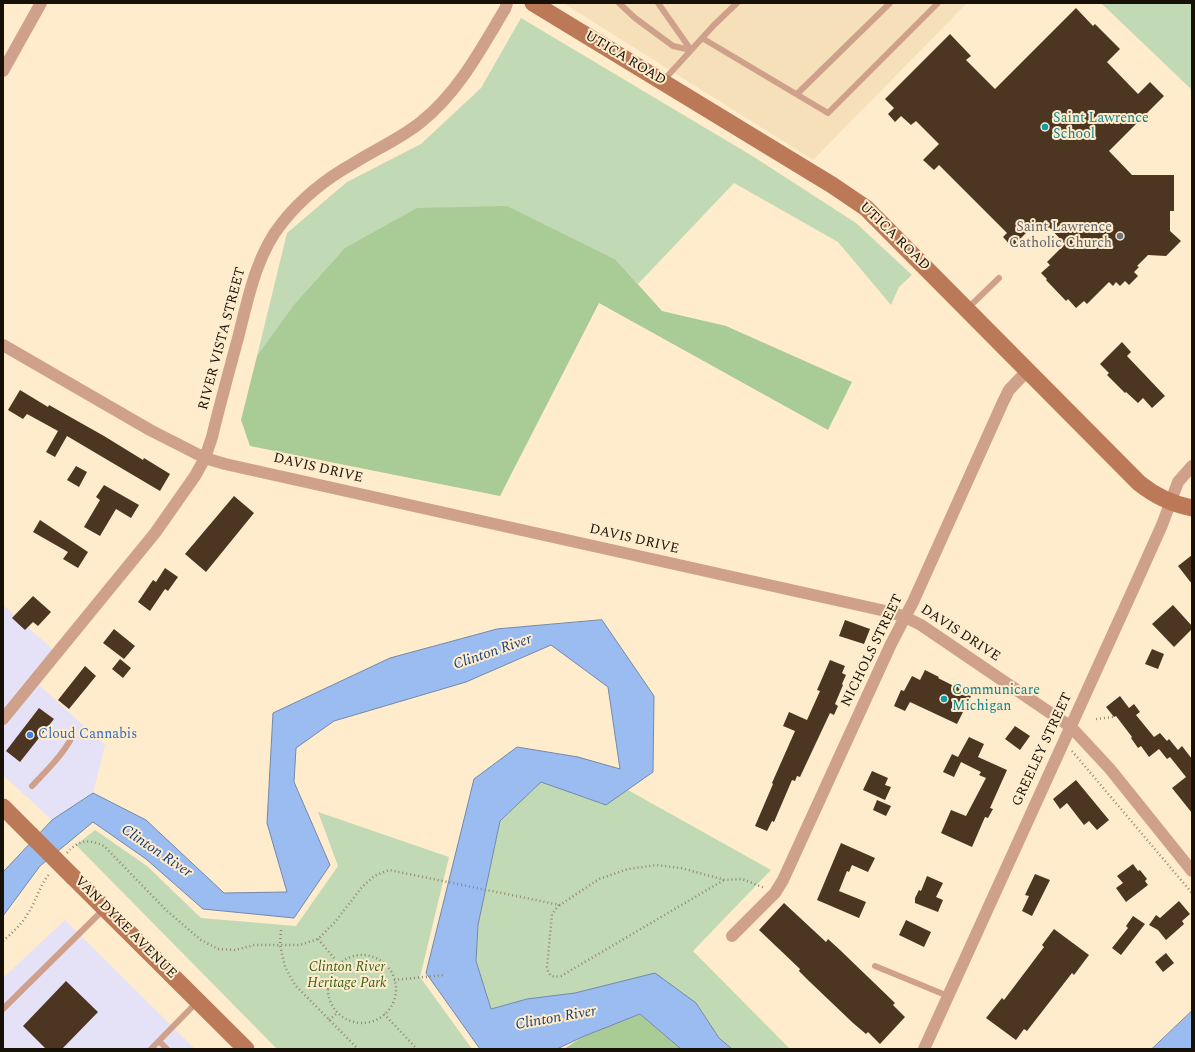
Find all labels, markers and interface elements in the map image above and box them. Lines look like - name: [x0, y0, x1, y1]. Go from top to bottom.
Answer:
- street label: UTICA ROAD: [581, 28, 669, 90]
- place label: Saint Lawrence School: [1053, 111, 1149, 144]
- marker: Saint Lawrence School: [1040, 122, 1050, 132]
- street label: UTICA ROAD: [855, 199, 933, 275]
- place label: Saint Lawrence Catholic Church: [1009, 220, 1112, 252]
- marker: Saint Lawrence Catholic Church: [1115, 231, 1125, 241]
- street label: RIVER VISTA STREET: [196, 266, 250, 412]
- street label: DAVIS DRIVE: [271, 451, 365, 487]
- street label: DAVIS DRIVE: [587, 522, 681, 558]
- street label: NICHOLS STREET: [839, 592, 907, 710]
- street label: DAVIS DRIVE: [917, 602, 1003, 666]
- water label: Clinton River: [451, 631, 535, 675]
- place label: Communicare Michigan: [952, 683, 1040, 716]
- street label: GREELEY STREET: [1009, 691, 1077, 809]
- marker: Communicare Michigan: [939, 694, 949, 704]
- place label: Cloud Cannabis: [38, 727, 137, 743]
- marker: Cloud Cannabis: [25, 730, 35, 740]
- water label: Clinton River: [117, 822, 195, 882]
- street label: VAN DYKE AVENUE: [70, 873, 180, 983]
- park label: Clinton River Heritage Park: [307, 960, 387, 992]
- water label: Clinton River: [514, 1003, 598, 1035]

